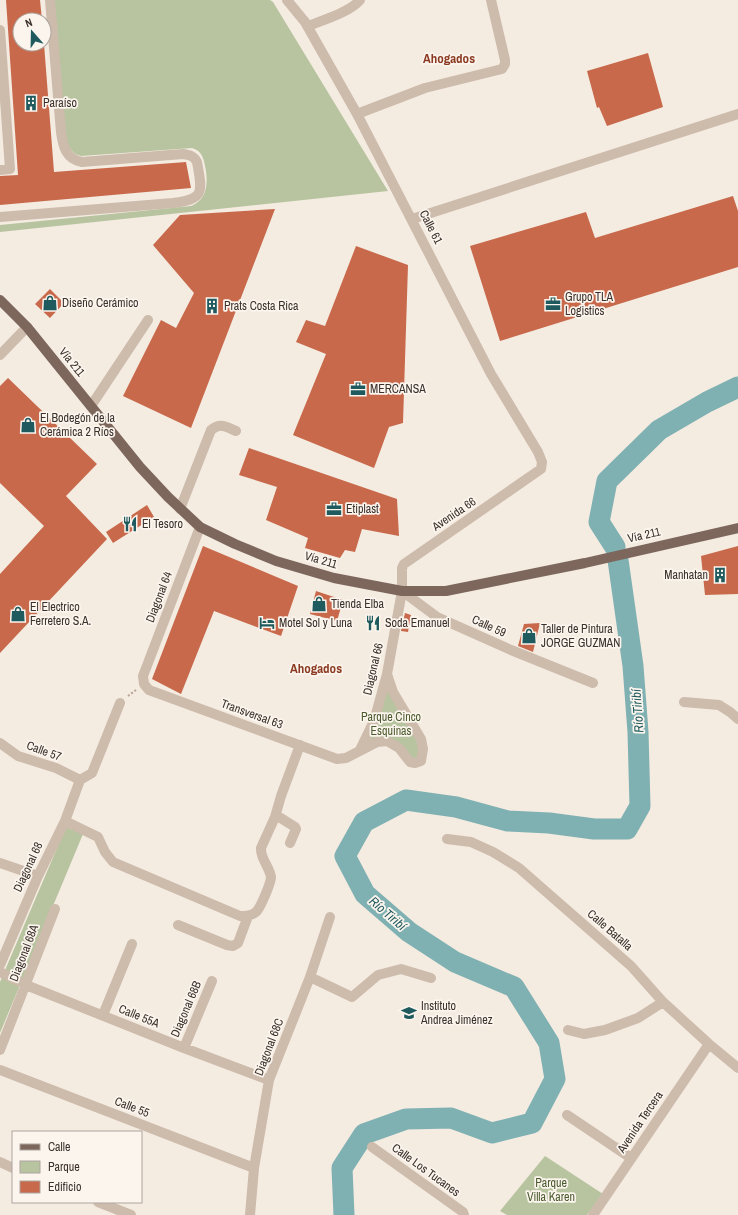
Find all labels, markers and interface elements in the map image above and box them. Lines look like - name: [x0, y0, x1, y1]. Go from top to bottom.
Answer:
- north arrow: [12, 12, 52, 52]
- text: N: [23, 15, 34, 30]
- district label: Ahogados: [423, 50, 475, 67]
- building icon: Paraíso: [22, 94, 40, 112]
- place label: Paraíso: [43, 95, 77, 111]
- street label: Calle 61: [416, 207, 447, 247]
- place label: Grupo TLA Logistics: [565, 289, 613, 319]
- shop icon: Diseño Cerámico: [41, 294, 59, 312]
- place label: Diseño Cerámico: [62, 295, 139, 311]
- office icon: Grupo TLA Logistics: [544, 295, 562, 313]
- building icon: Prats Costa Rica: [203, 297, 221, 315]
- place label: Prats Costa Rica: [224, 298, 299, 314]
- street label: Vía 211: [55, 344, 89, 380]
- office icon: MERCANSA: [349, 380, 367, 398]
- place label: MERCANSA: [370, 381, 426, 397]
- place label: El Bodegón de la Cerámica 2 Ríos: [40, 410, 115, 440]
- shop icon: El Bodegón de la Cerámica 2 Ríos: [19, 416, 37, 434]
- street label: Avenida 66: [428, 493, 479, 535]
- office icon: Etiplast: [325, 500, 343, 518]
- place label: Etiplast: [346, 501, 379, 517]
- restaurant icon: El Tesoro: [121, 515, 139, 533]
- place label: El Tesoro: [142, 516, 183, 532]
- street label: Vía 211: [626, 523, 662, 547]
- street label: Vía 211: [303, 548, 340, 572]
- building icon: Manhatan: [711, 566, 729, 584]
- place label: Manhatan: [664, 567, 708, 583]
- street label: Diagonal 64: [142, 569, 176, 625]
- shop icon: Tienda Elba: [310, 595, 328, 613]
- place label: Tienda Elba: [331, 596, 384, 612]
- place label: El Electrico Ferretero S.A.: [30, 599, 91, 629]
- shop icon: El Electrico Ferretero S.A.: [9, 605, 27, 623]
- street label: Calle 59: [469, 611, 509, 641]
- hotel icon: Motel Sol y Luna: [258, 614, 276, 632]
- restaurant icon: Soda Emanuel: [364, 614, 382, 632]
- place label: Motel Sol y Luna: [279, 615, 353, 631]
- place label: Soda Emanuel: [385, 615, 450, 631]
- place label: Taller de Pintura JORGE GUZMAN: [541, 621, 620, 651]
- shop icon: Taller de Pintura JORGE GUZMAN: [520, 627, 538, 645]
- street label: Diagonal 66: [359, 641, 387, 697]
- district label: Ahogados: [290, 660, 342, 677]
- water label: Río Tiribí: [627, 688, 648, 733]
- street label: Transversal 63: [219, 695, 285, 733]
- park label: Parque Cinco Esquinas: [361, 709, 421, 739]
- street label: Calle 57: [24, 737, 64, 765]
- street label: Diagonal 68: [10, 840, 46, 894]
- water label: Río Tiribí: [366, 893, 411, 935]
- street label: Calle Batalla: [584, 906, 636, 954]
- street label: Diagonal 68A: [6, 922, 42, 984]
- street label: Diagonal 68B: [167, 978, 205, 1040]
- place label: Instituto Andrea Jiménez: [420, 998, 493, 1028]
- street label: Calle 55A: [116, 1001, 162, 1032]
- school or university icon: Instituto Andrea Jiménez: [400, 1004, 418, 1022]
- street label: Diagonal 68C: [251, 1016, 287, 1078]
- street label: Avenida Tercera: [613, 1088, 667, 1157]
- street label: Calle 55: [112, 1093, 152, 1121]
- legend: [12, 1131, 142, 1203]
- text: Calle: [48, 1139, 70, 1155]
- street label: Calle Los Tucanes: [389, 1140, 463, 1200]
- text: Parque: [48, 1159, 80, 1175]
- park label: Parque Villa Karen: [527, 1175, 575, 1205]
- text: Edificio: [48, 1179, 81, 1195]

